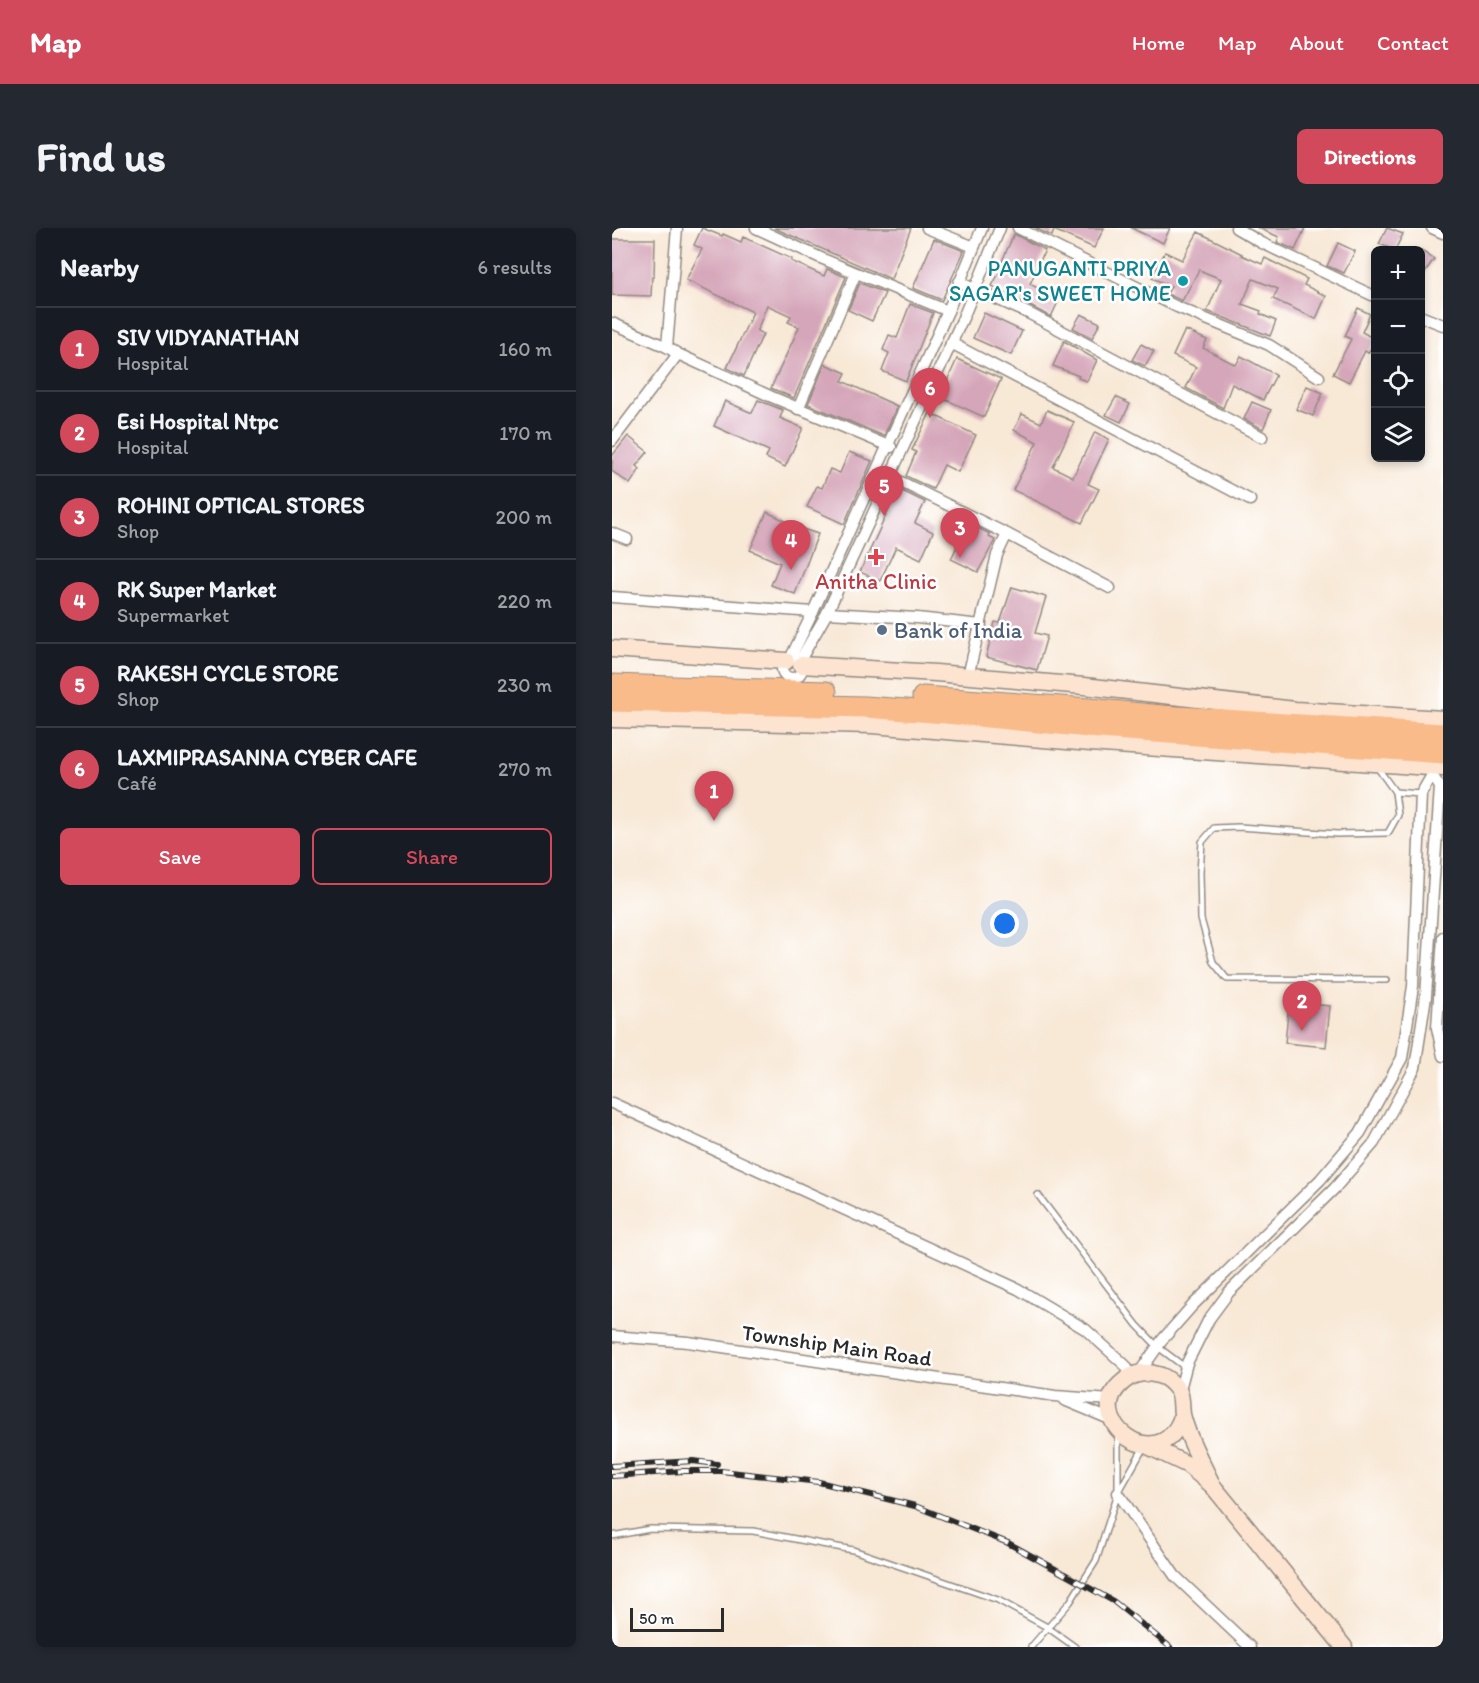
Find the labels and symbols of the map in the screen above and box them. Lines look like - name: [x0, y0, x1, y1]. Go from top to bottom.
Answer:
- place label: PANUGANTI PRIYA SAGAR's SWEET HOME: [949, 255, 1171, 307]
- marker: PANUGANTI PRIYA SAGAR's SWEET HOME: [1176, 274, 1190, 288]
- pin: 6: [910, 368, 950, 418]
- pin: 5: [864, 466, 904, 516]
- pin: 3: [940, 508, 980, 558]
- pin: 4: [772, 520, 810, 570]
- marker: Anitha Clinic: [867, 548, 885, 566]
- place label: Anitha Clinic: [815, 568, 937, 595]
- place label: Bank of India: [894, 617, 1023, 644]
- marker: Bank of India: [875, 623, 889, 637]
- pin: 1: [694, 772, 734, 821]
- your location: [990, 909, 1019, 938]
- pin: 2: [1282, 982, 1322, 1031]
- street label: Township Main Road: [740, 1319, 934, 1372]
- scale bar: [630, 1605, 724, 1632]

